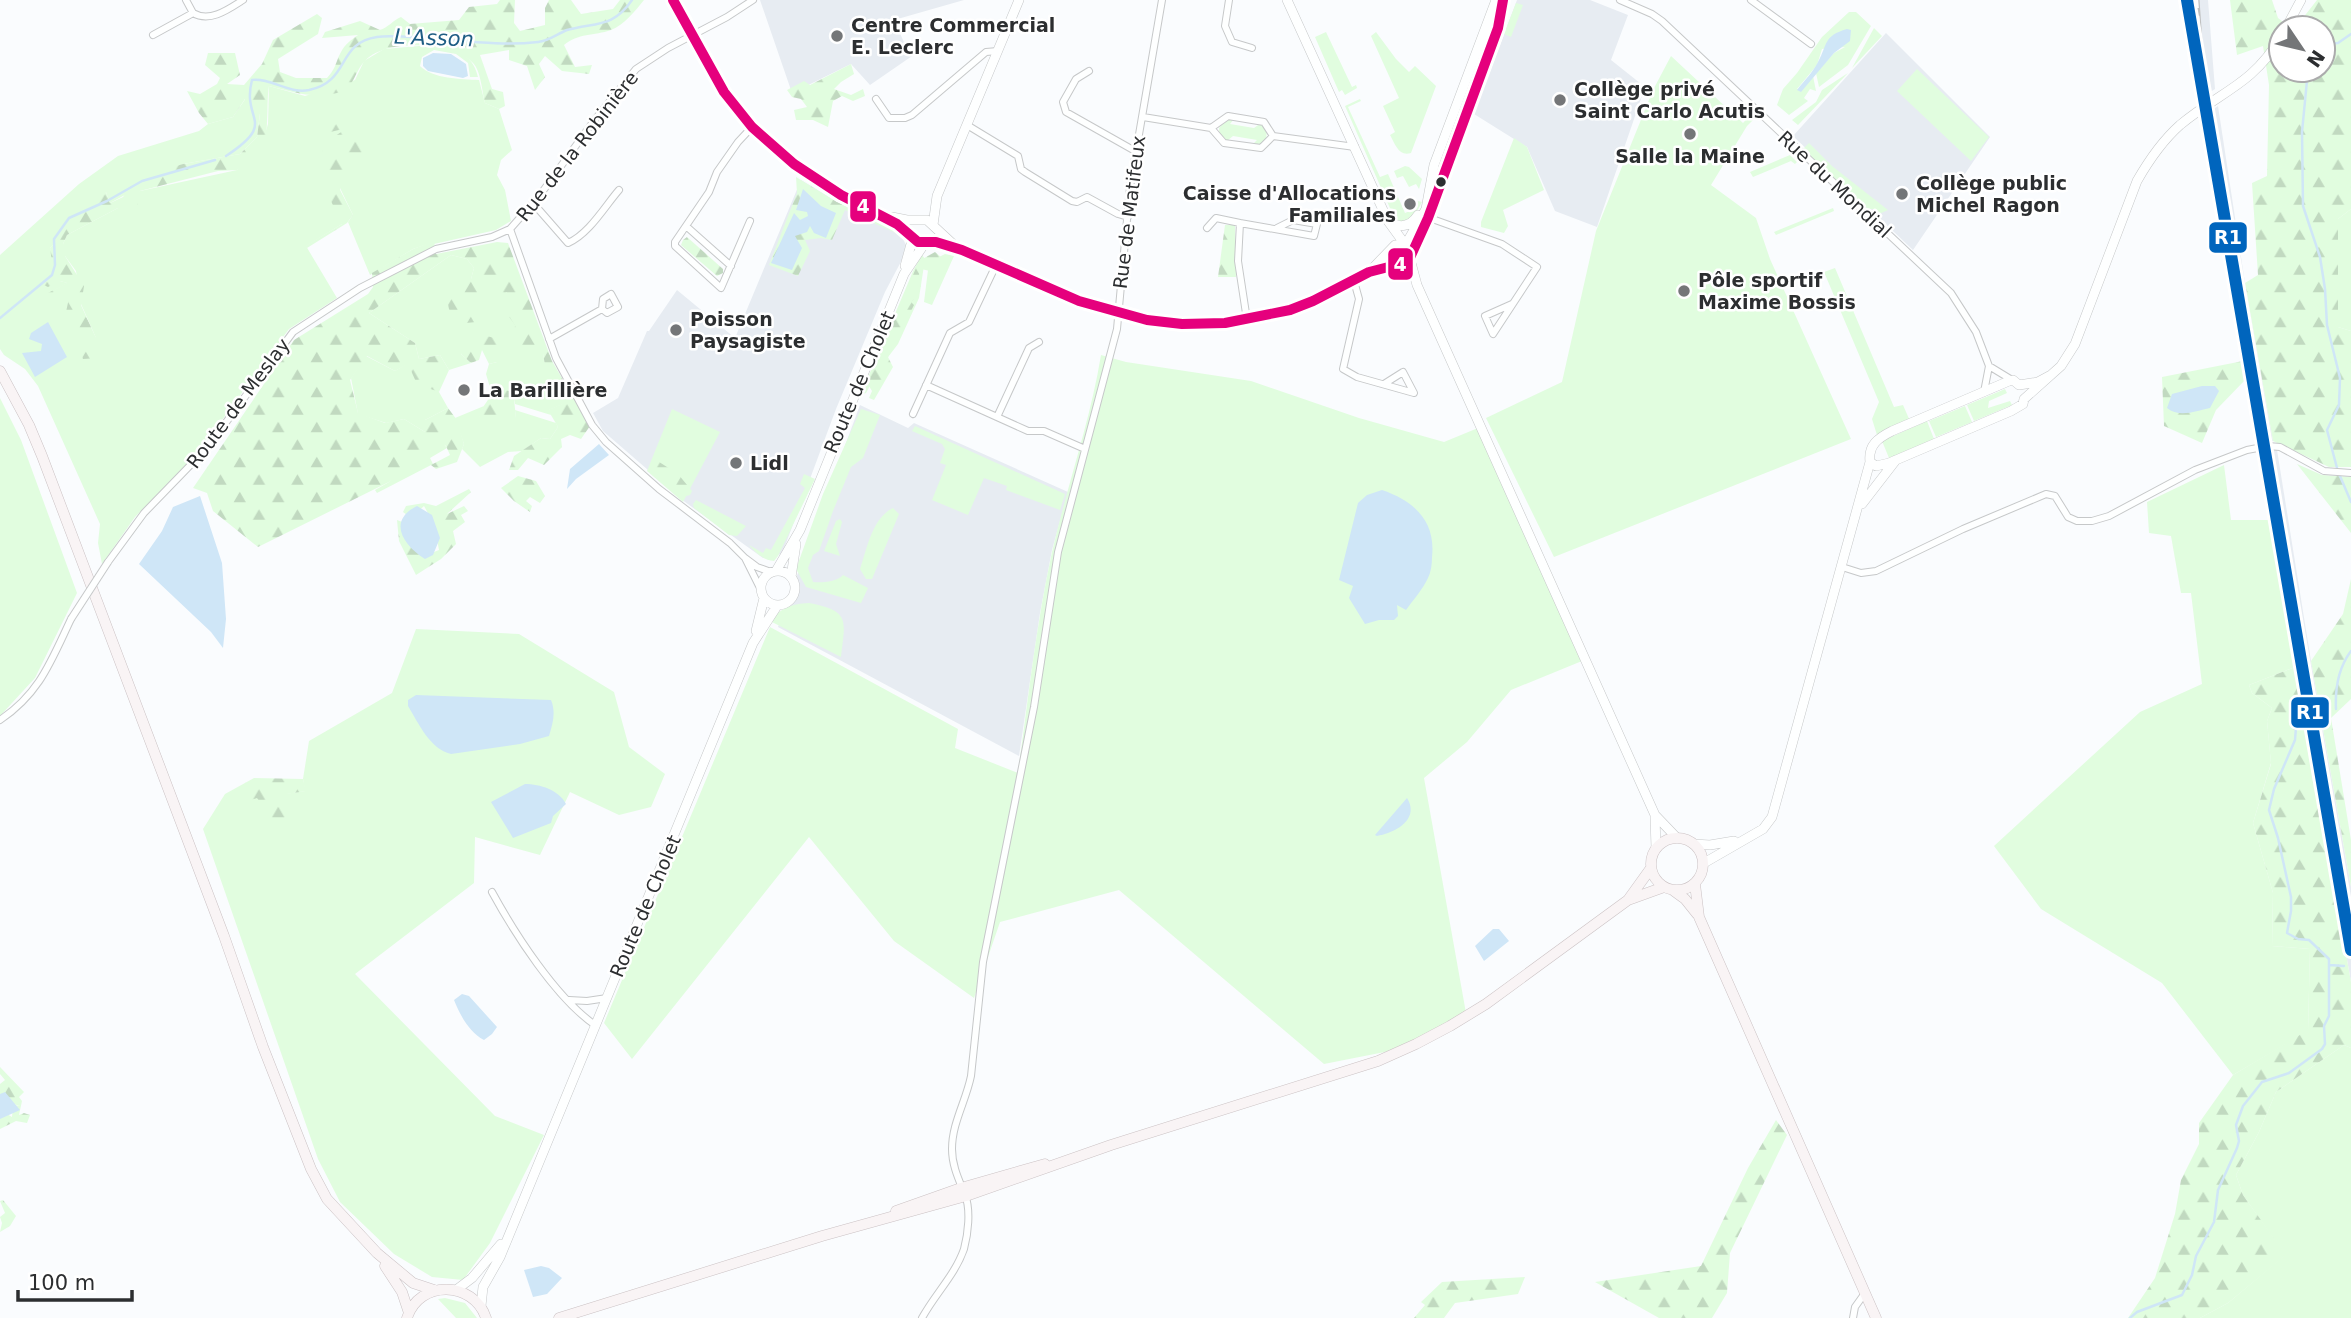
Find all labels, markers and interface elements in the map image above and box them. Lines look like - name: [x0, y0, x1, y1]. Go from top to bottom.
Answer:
- place label: Centre Commercial E. Leclerc: [851, 14, 1055, 58]
- north arrow: [2267, 14, 2337, 84]
- water label: L'Asson: [394, 25, 474, 51]
- marker: Centre Commercial E. Leclerc: [829, 28, 845, 44]
- text: N: [2302, 46, 2329, 72]
- street label: Rue de la Robinière: [512, 67, 642, 225]
- place label: Collège privé Saint Carlo Acutis: [1574, 78, 1765, 122]
- marker: Collège privé Saint Carlo Acutis: [1552, 92, 1568, 108]
- marker: Salle la Maine: [1682, 126, 1698, 142]
- street label: Rue du Mondial: [1774, 126, 1896, 242]
- street label: Rue de Matifeux: [1109, 134, 1149, 290]
- place label: Salle la Maine: [1615, 145, 1765, 167]
- place label: Collège public Michel Ragon: [1916, 172, 2067, 216]
- unlabelled marker: [1434, 175, 1448, 189]
- place label: Caisse d'Allocations Familiales: [1183, 182, 1396, 226]
- marker: Collège public Michel Ragon: [1894, 186, 1910, 202]
- line badge: 4: [849, 190, 877, 223]
- text: 4: [856, 195, 870, 217]
- marker: Caisse d'Allocations Familiales: [1402, 196, 1418, 212]
- line badge: R1: [2208, 221, 2248, 254]
- text: R1: [2214, 226, 2242, 248]
- line badge: 4: [1387, 247, 1414, 281]
- text: 4: [1393, 253, 1407, 275]
- place label: Pôle sportif Maxime Bossis: [1698, 269, 1856, 313]
- marker: Pôle sportif Maxime Bossis: [1676, 283, 1692, 299]
- place label: Poisson Paysagiste: [690, 308, 806, 352]
- street label: Route de Cholet: [819, 308, 899, 456]
- marker: Poisson Paysagiste: [668, 322, 684, 338]
- street label: Route de Meslay: [182, 334, 294, 472]
- place label: La Barillière: [478, 379, 607, 401]
- marker: La Barillière: [456, 382, 472, 398]
- place label: Lidl: [750, 452, 789, 474]
- marker: Lidl: [728, 455, 744, 471]
- line badge: R1: [2290, 696, 2330, 729]
- text: R1: [2296, 701, 2324, 723]
- street label: Route de Cholet: [605, 832, 685, 980]
- scale bar: [18, 1258, 131, 1302]
- text: 100 m: [28, 1271, 95, 1295]

